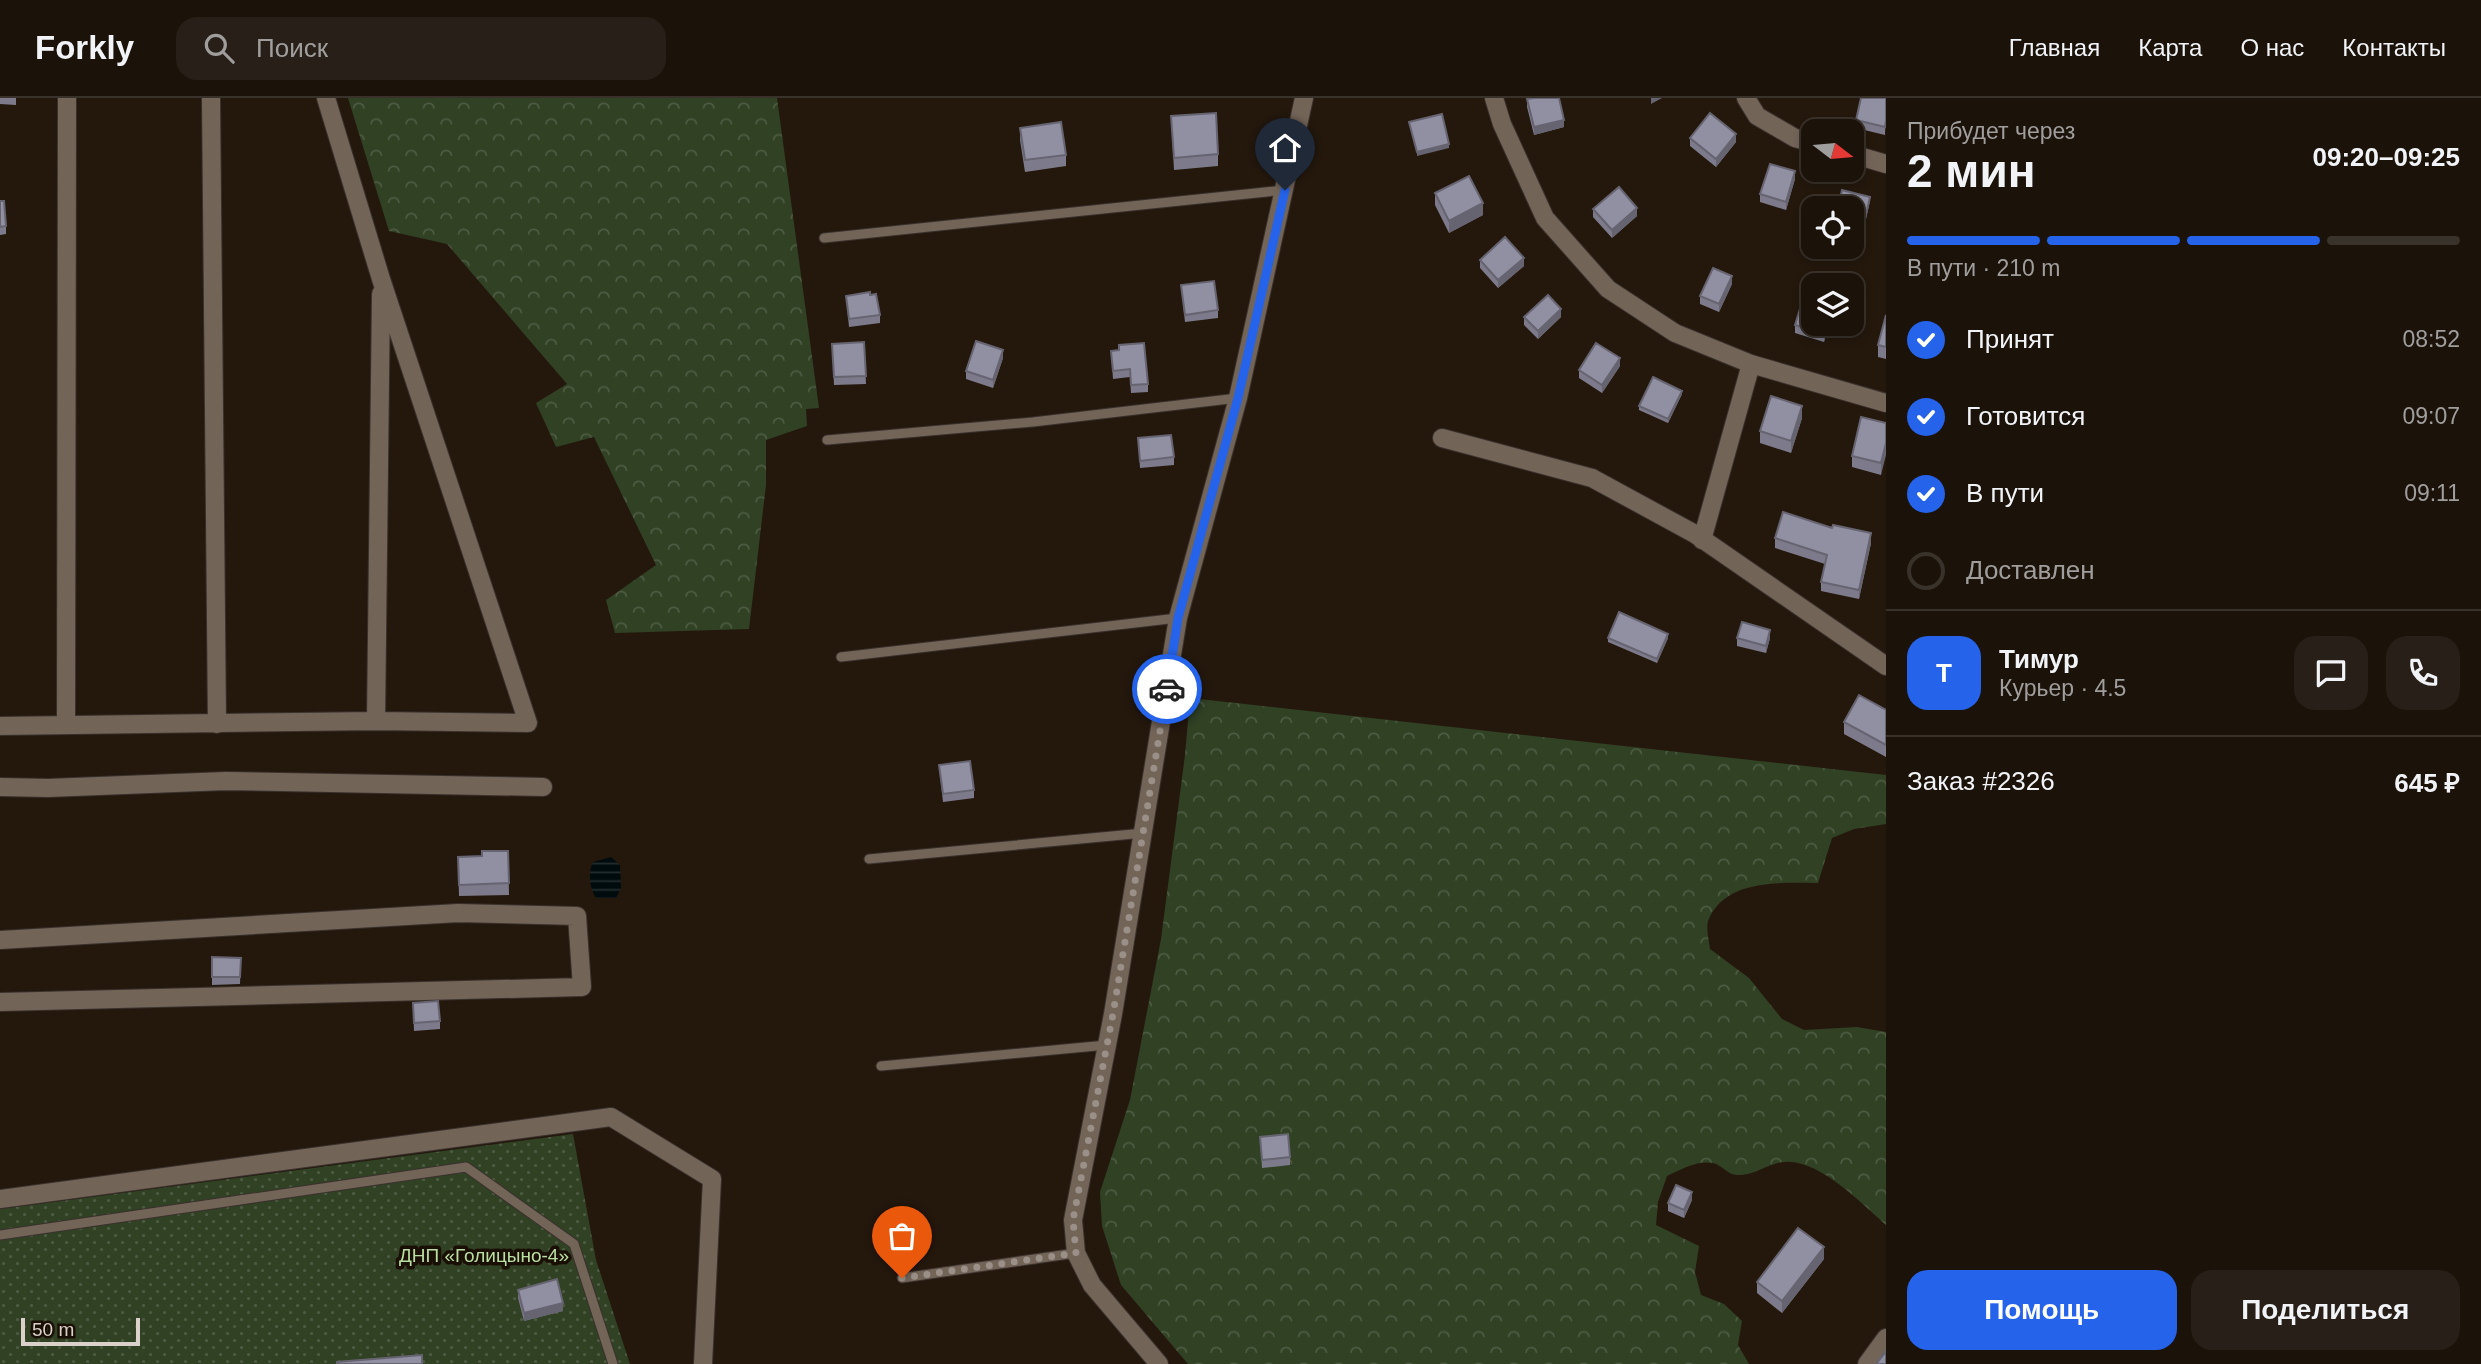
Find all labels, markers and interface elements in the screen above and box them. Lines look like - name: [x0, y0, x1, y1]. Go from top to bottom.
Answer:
- search box: [176, 17, 666, 80]
- text: Forkly: [35, 29, 134, 66]
- icon: search: [200, 29, 238, 67]
- text: Поиск: [256, 33, 328, 63]
- text: Главная: [2009, 34, 2100, 61]
- text: Карта: [2138, 34, 2202, 61]
- text: О нас: [2240, 34, 2304, 61]
- text: Контакты: [2342, 34, 2446, 61]
- pin: [1255, 118, 1315, 190]
- text: Прибудет через: [1907, 118, 2075, 144]
- north arrow: [1801, 119, 1864, 182]
- map controls: [1801, 119, 1864, 336]
- icon: home: [1266, 129, 1304, 167]
- text: 09:20–09:25: [2313, 142, 2460, 172]
- text: 2 мин: [1907, 145, 2035, 197]
- button: locate: [1801, 196, 1864, 259]
- text: В пути · 210 m: [1907, 255, 2060, 281]
- button: layers: [1801, 273, 1864, 336]
- icon: check: [1907, 321, 1945, 359]
- text: Принят: [1966, 324, 2054, 354]
- text: 08:52: [2402, 326, 2460, 352]
- icon: check: [1907, 398, 1945, 436]
- text: Готовится: [1966, 401, 2085, 431]
- text: 09:07: [2402, 403, 2460, 429]
- icon: check: [1907, 475, 1945, 513]
- text: В пути: [1966, 478, 2044, 508]
- text: 09:11: [2404, 480, 2460, 506]
- text: Доставлен: [1966, 555, 2095, 585]
- button: chat: [2294, 636, 2368, 710]
- button: phone: [2386, 636, 2460, 710]
- text: Тимур: [1999, 644, 2079, 674]
- courier: [1132, 654, 1202, 724]
- text: Т: [1936, 658, 1952, 688]
- icon: car: [1148, 670, 1186, 708]
- text: Курьер · 4.5: [1999, 675, 2126, 701]
- text: Заказ #2326: [1907, 766, 2055, 796]
- text: 645 ₽: [2394, 768, 2460, 798]
- pin: [872, 1206, 932, 1278]
- icon: bag: [883, 1217, 921, 1255]
- park label: ДНП «Голицыно-4»: [399, 1245, 569, 1266]
- button: Помощь: [1907, 1270, 2177, 1350]
- button: Поделиться: [2191, 1270, 2460, 1350]
- scale bar: [21, 1315, 140, 1347]
- text: 50 m: [32, 1319, 74, 1340]

